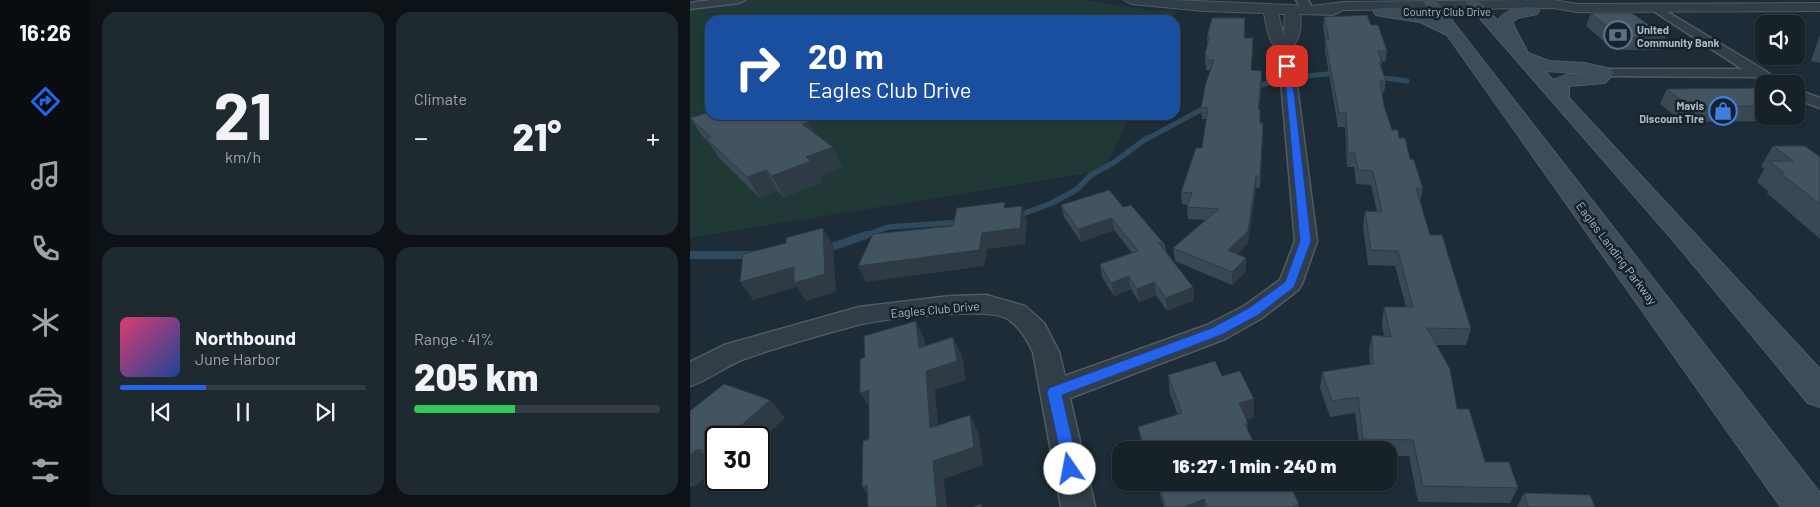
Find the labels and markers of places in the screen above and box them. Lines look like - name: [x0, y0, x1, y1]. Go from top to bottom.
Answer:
- bank icon: United Community Bank: [1603, 20, 1633, 50]
- place label: United Community Bank: [1637, 23, 1720, 49]
- pin: [1266, 45, 1308, 87]
- shop icon: Mavis Discount Tire: [1708, 96, 1738, 126]
- place label: Mavis Discount Tire: [1639, 99, 1704, 125]

